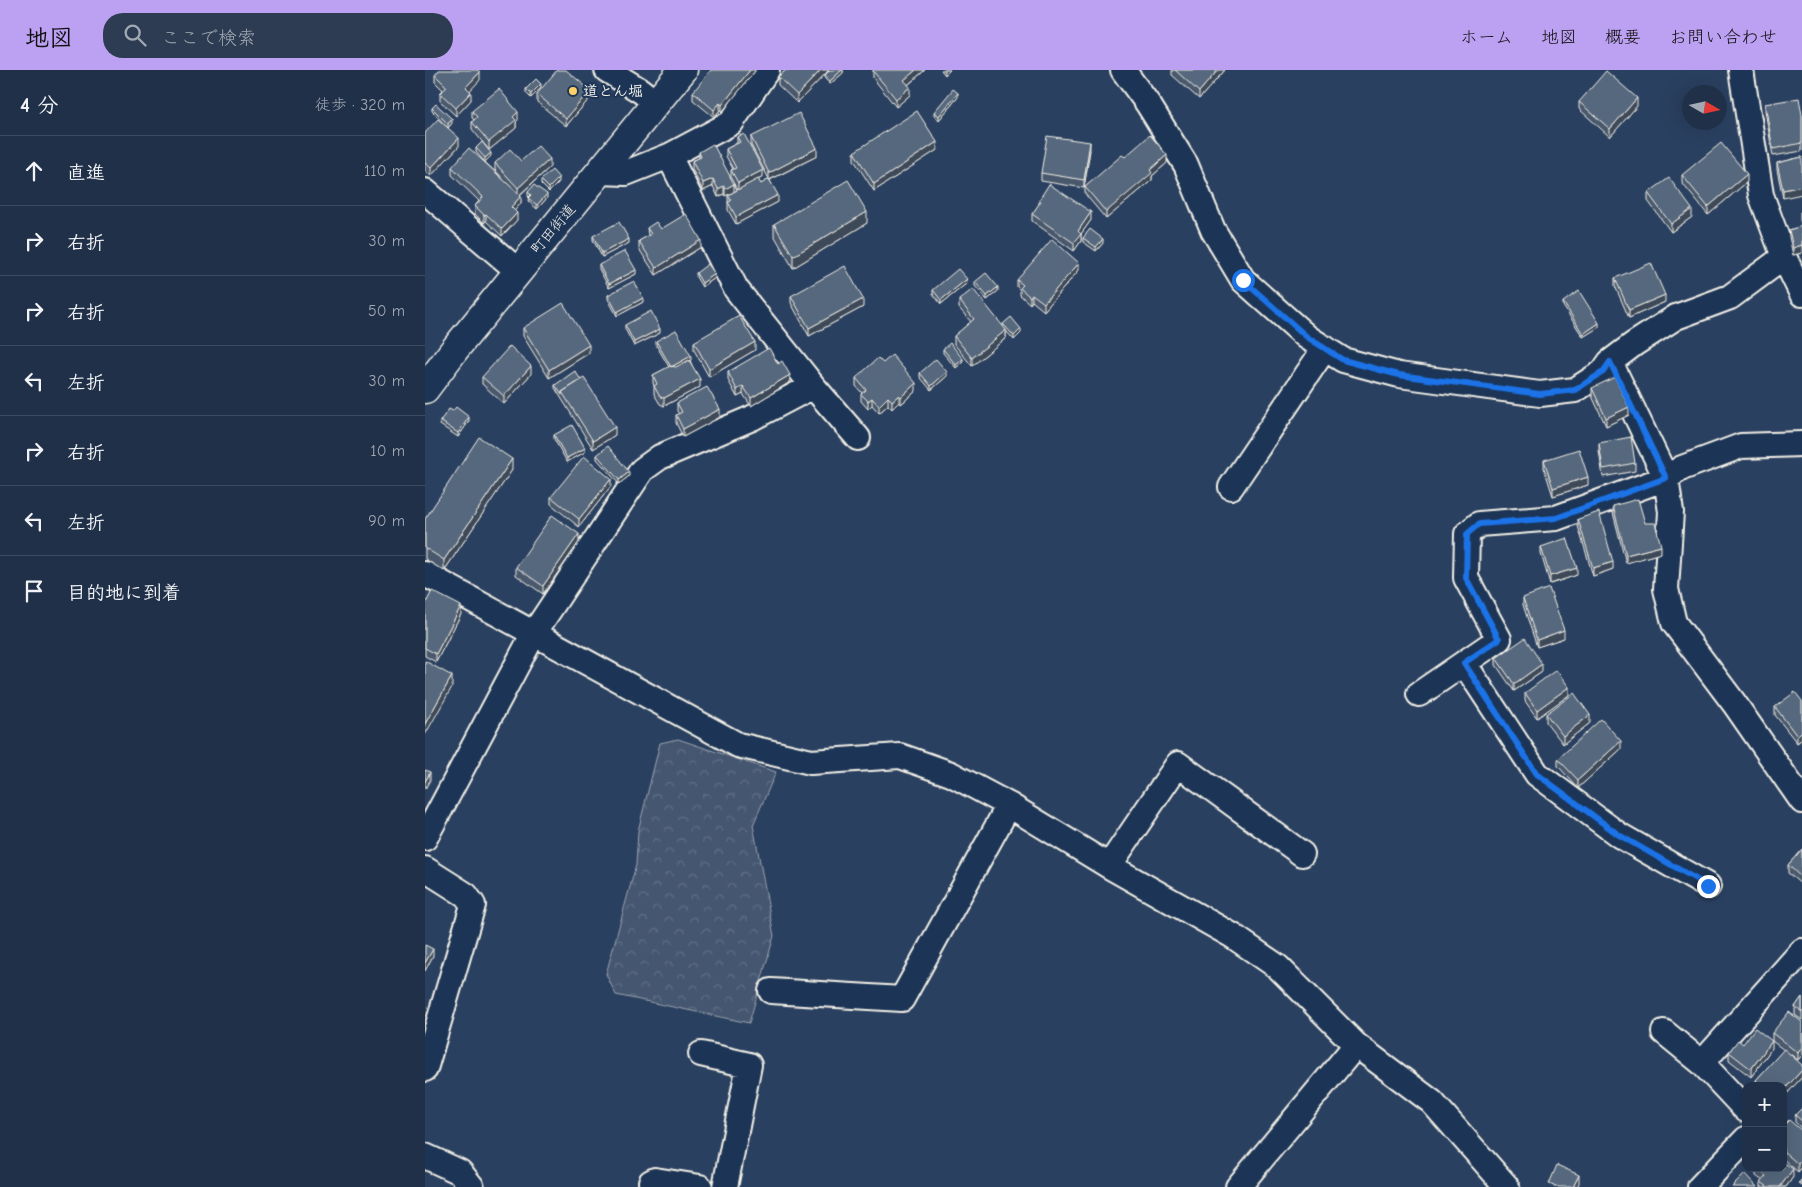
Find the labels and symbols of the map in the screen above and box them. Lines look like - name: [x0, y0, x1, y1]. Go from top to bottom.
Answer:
- place label: 道とん堀: [583, 82, 643, 100]
- marker: 道とん堀: [567, 85, 579, 97]
- north arrow: [1682, 85, 1727, 130]
- street label: 町田街道: [527, 200, 579, 258]
- route start: [1232, 269, 1255, 292]
- route end: [1697, 875, 1720, 898]

